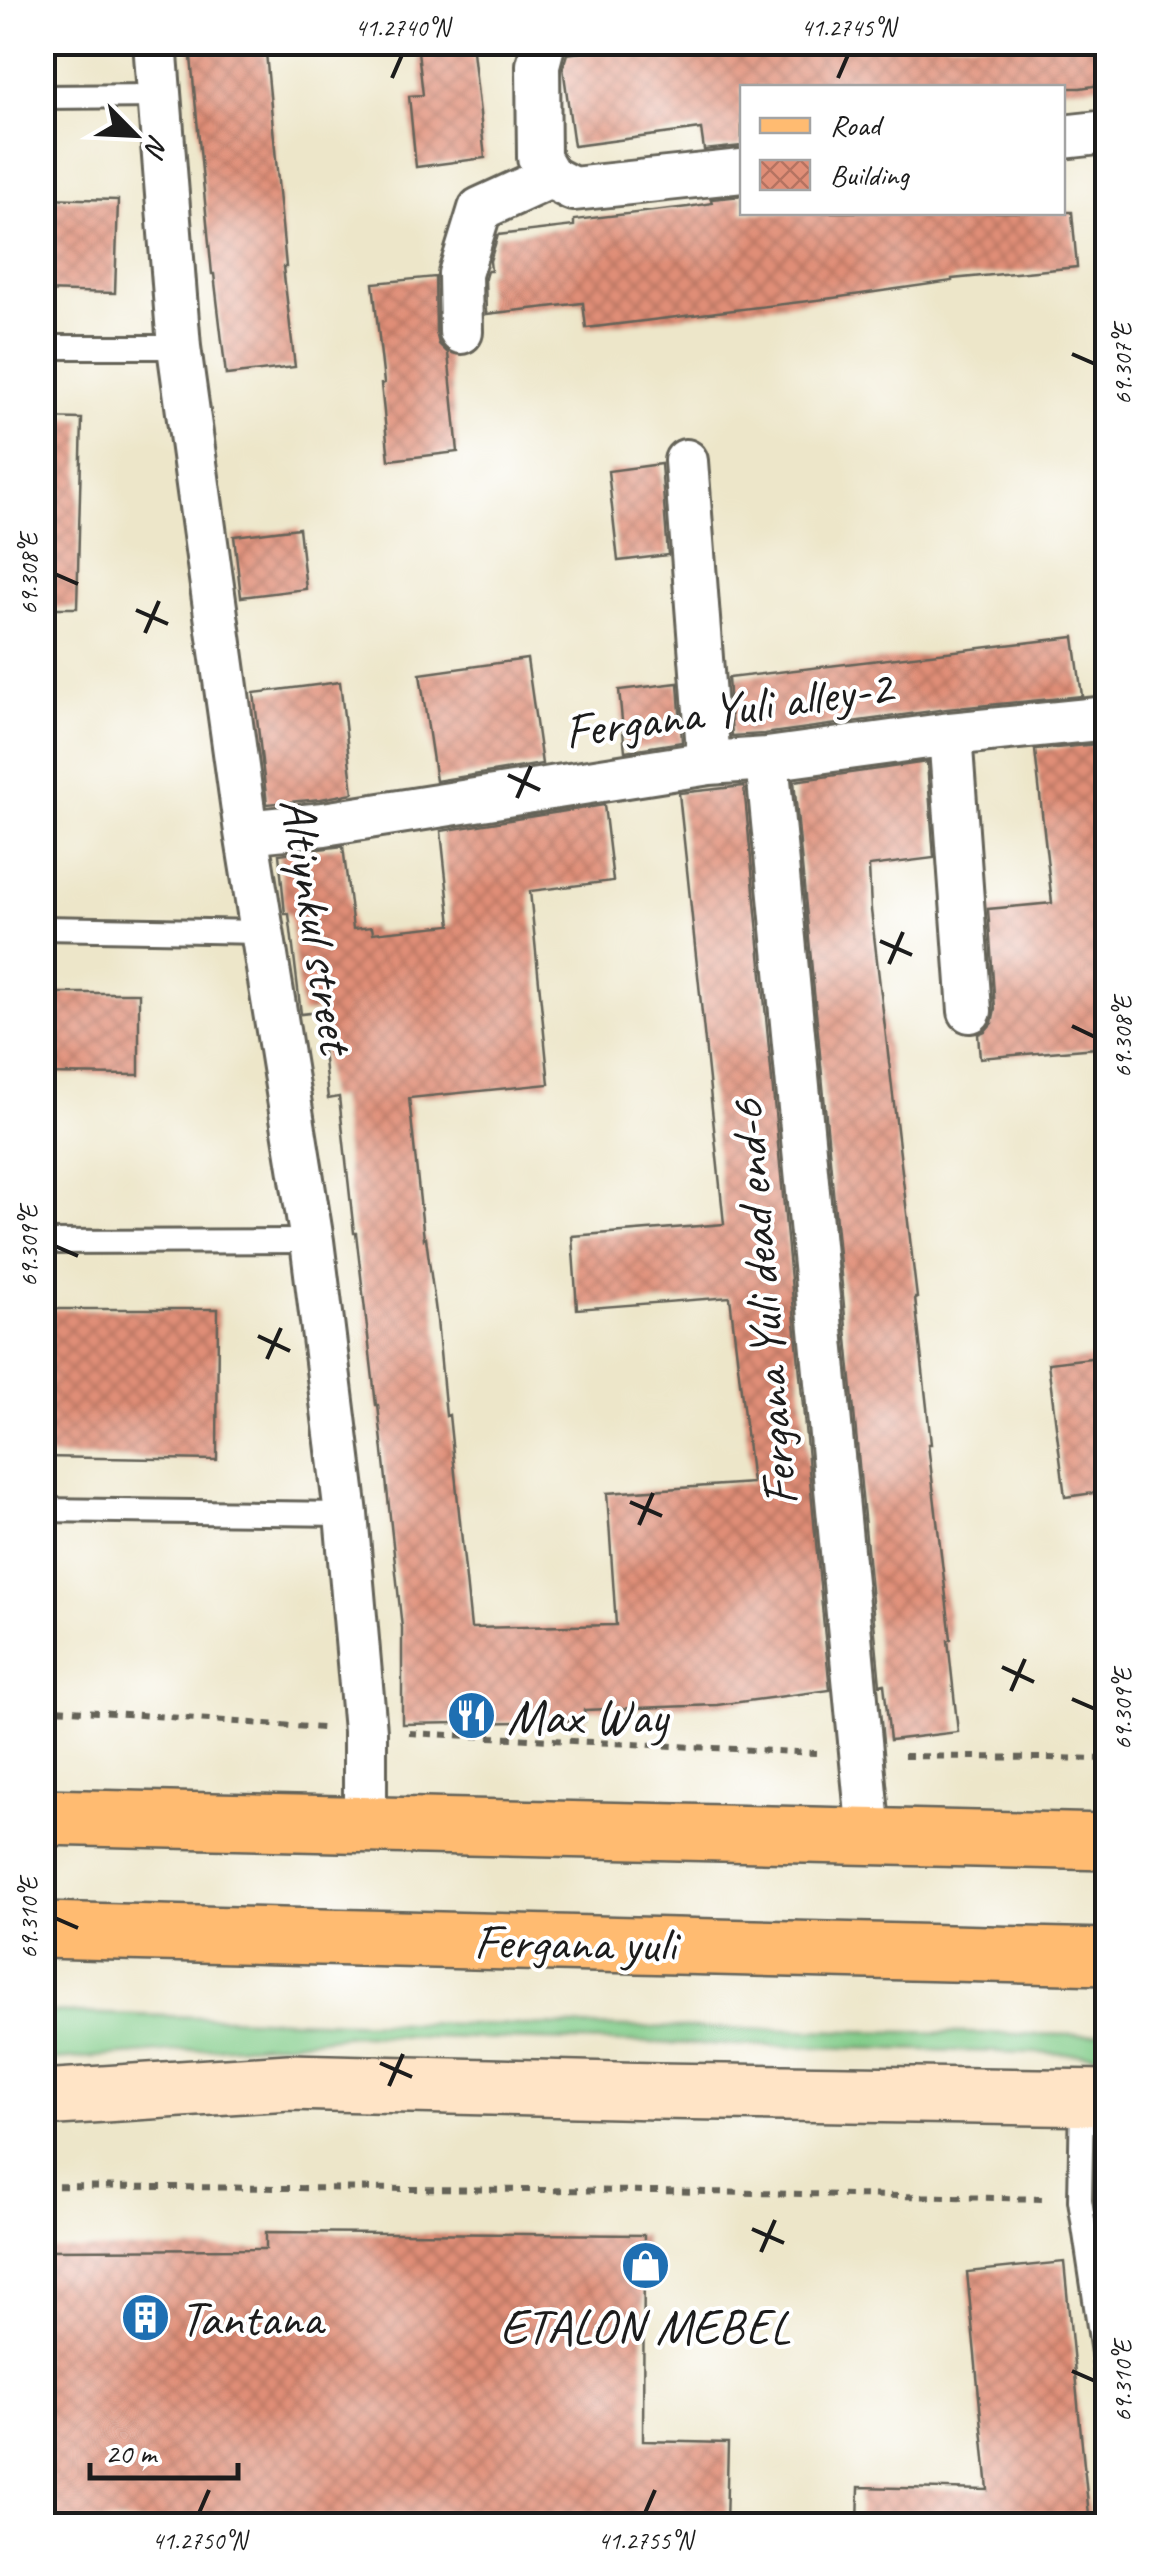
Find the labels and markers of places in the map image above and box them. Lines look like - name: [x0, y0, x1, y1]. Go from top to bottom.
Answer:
- place label: Max Way: [507, 1685, 670, 1748]
- restaurant icon: Max Way: [446, 1690, 498, 1742]
- shop icon: ETALON MEBEL: [619, 2239, 671, 2291]
- place label: Tantana: [180, 2287, 327, 2350]
- building icon: Tantana: [119, 2292, 171, 2344]
- place label: ETALON MEBEL: [500, 2295, 791, 2358]

